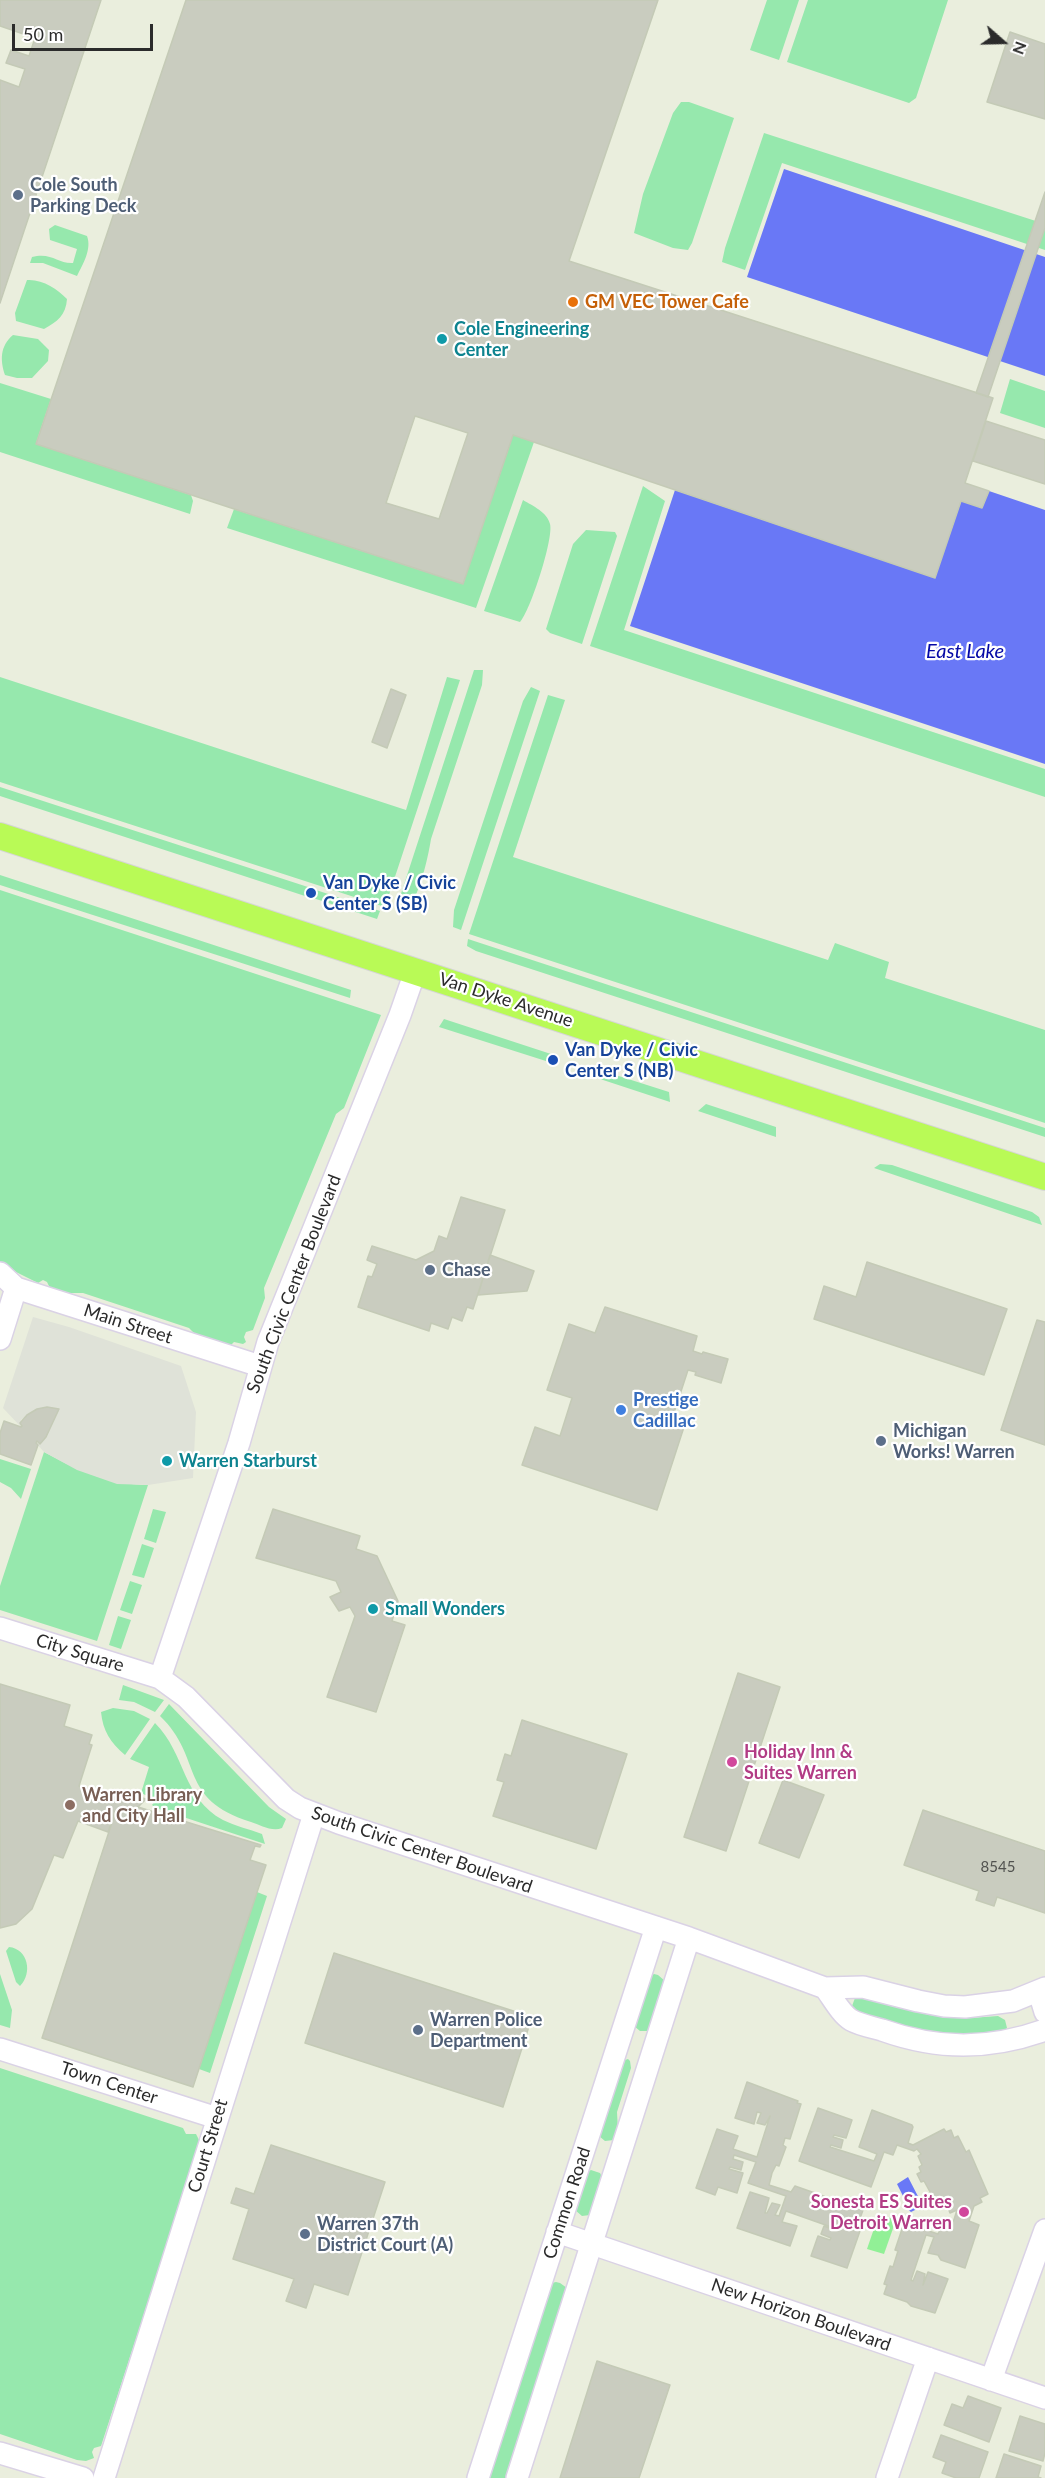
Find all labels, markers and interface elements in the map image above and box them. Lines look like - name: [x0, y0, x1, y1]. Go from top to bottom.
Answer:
- scale bar: [15, 12, 156, 50]
- north arrow: [973, 12, 1033, 72]
- text: 50 m: [23, 23, 63, 45]
- text: N: [1009, 39, 1031, 57]
- place label: Cole South Parking Deck: [30, 174, 136, 216]
- marker: Cole South Parking Deck: [11, 188, 25, 202]
- place label: GM VEC Tower Cafe: [585, 291, 749, 313]
- marker: GM VEC Tower Cafe: [566, 295, 580, 309]
- place label: Cole Engineering Center: [454, 318, 589, 360]
- marker: Cole Engineering Center: [435, 332, 449, 346]
- water label: East Lake: [926, 640, 1004, 664]
- place label: Van Dyke / Civic Center S (SB): [323, 872, 456, 914]
- marker: Van Dyke / Civic Center S (SB): [304, 886, 318, 900]
- street label: Van Dyke Avenue: [436, 968, 576, 1032]
- place label: Van Dyke / Civic Center S (NB): [565, 1039, 698, 1082]
- marker: Van Dyke / Civic Center S (NB): [546, 1053, 560, 1067]
- street label: South Civic Center Boulevard: [242, 1172, 346, 1396]
- place label: Chase: [442, 1259, 491, 1281]
- marker: Chase: [423, 1263, 437, 1277]
- street label: Main Street: [81, 1300, 175, 1348]
- place label: Prestige Cadillac: [633, 1389, 699, 1432]
- marker: Prestige Cadillac: [614, 1403, 628, 1417]
- place label: Michigan Works! Warren: [893, 1420, 1015, 1462]
- marker: Michigan Works! Warren: [874, 1434, 888, 1448]
- place label: Warren Starburst: [179, 1450, 317, 1472]
- marker: Warren Starburst: [160, 1454, 174, 1468]
- place label: Small Wonders: [385, 1598, 505, 1620]
- marker: Small Wonders: [366, 1602, 380, 1616]
- street label: City Square: [33, 1629, 127, 1677]
- place label: Holiday Inn & Suites Warren: [744, 1741, 857, 1784]
- marker: Holiday Inn & Suites Warren: [725, 1755, 739, 1769]
- place label: Warren Library and City Hall: [82, 1784, 202, 1826]
- marker: Warren Library and City Hall: [63, 1798, 77, 1812]
- street label: South Civic Center Boulevard: [309, 1802, 535, 1898]
- house number: 8545: [981, 1858, 1015, 1876]
- place label: Warren Police Department: [430, 2009, 542, 2052]
- marker: Warren Police Department: [411, 2023, 425, 2037]
- street label: Town Center: [58, 2057, 160, 2109]
- street label: Court Street: [183, 2096, 233, 2196]
- street label: Common Road: [539, 2144, 595, 2262]
- place label: Sonesta ES Suites Detroit Warren: [811, 2191, 952, 2234]
- marker: Sonesta ES Suites Detroit Warren: [957, 2205, 971, 2219]
- place label: Warren 37th District Court (A): [317, 2213, 453, 2256]
- marker: Warren 37th District Court (A): [298, 2227, 312, 2241]
- street label: New Horizon Boulevard: [708, 2274, 894, 2356]

